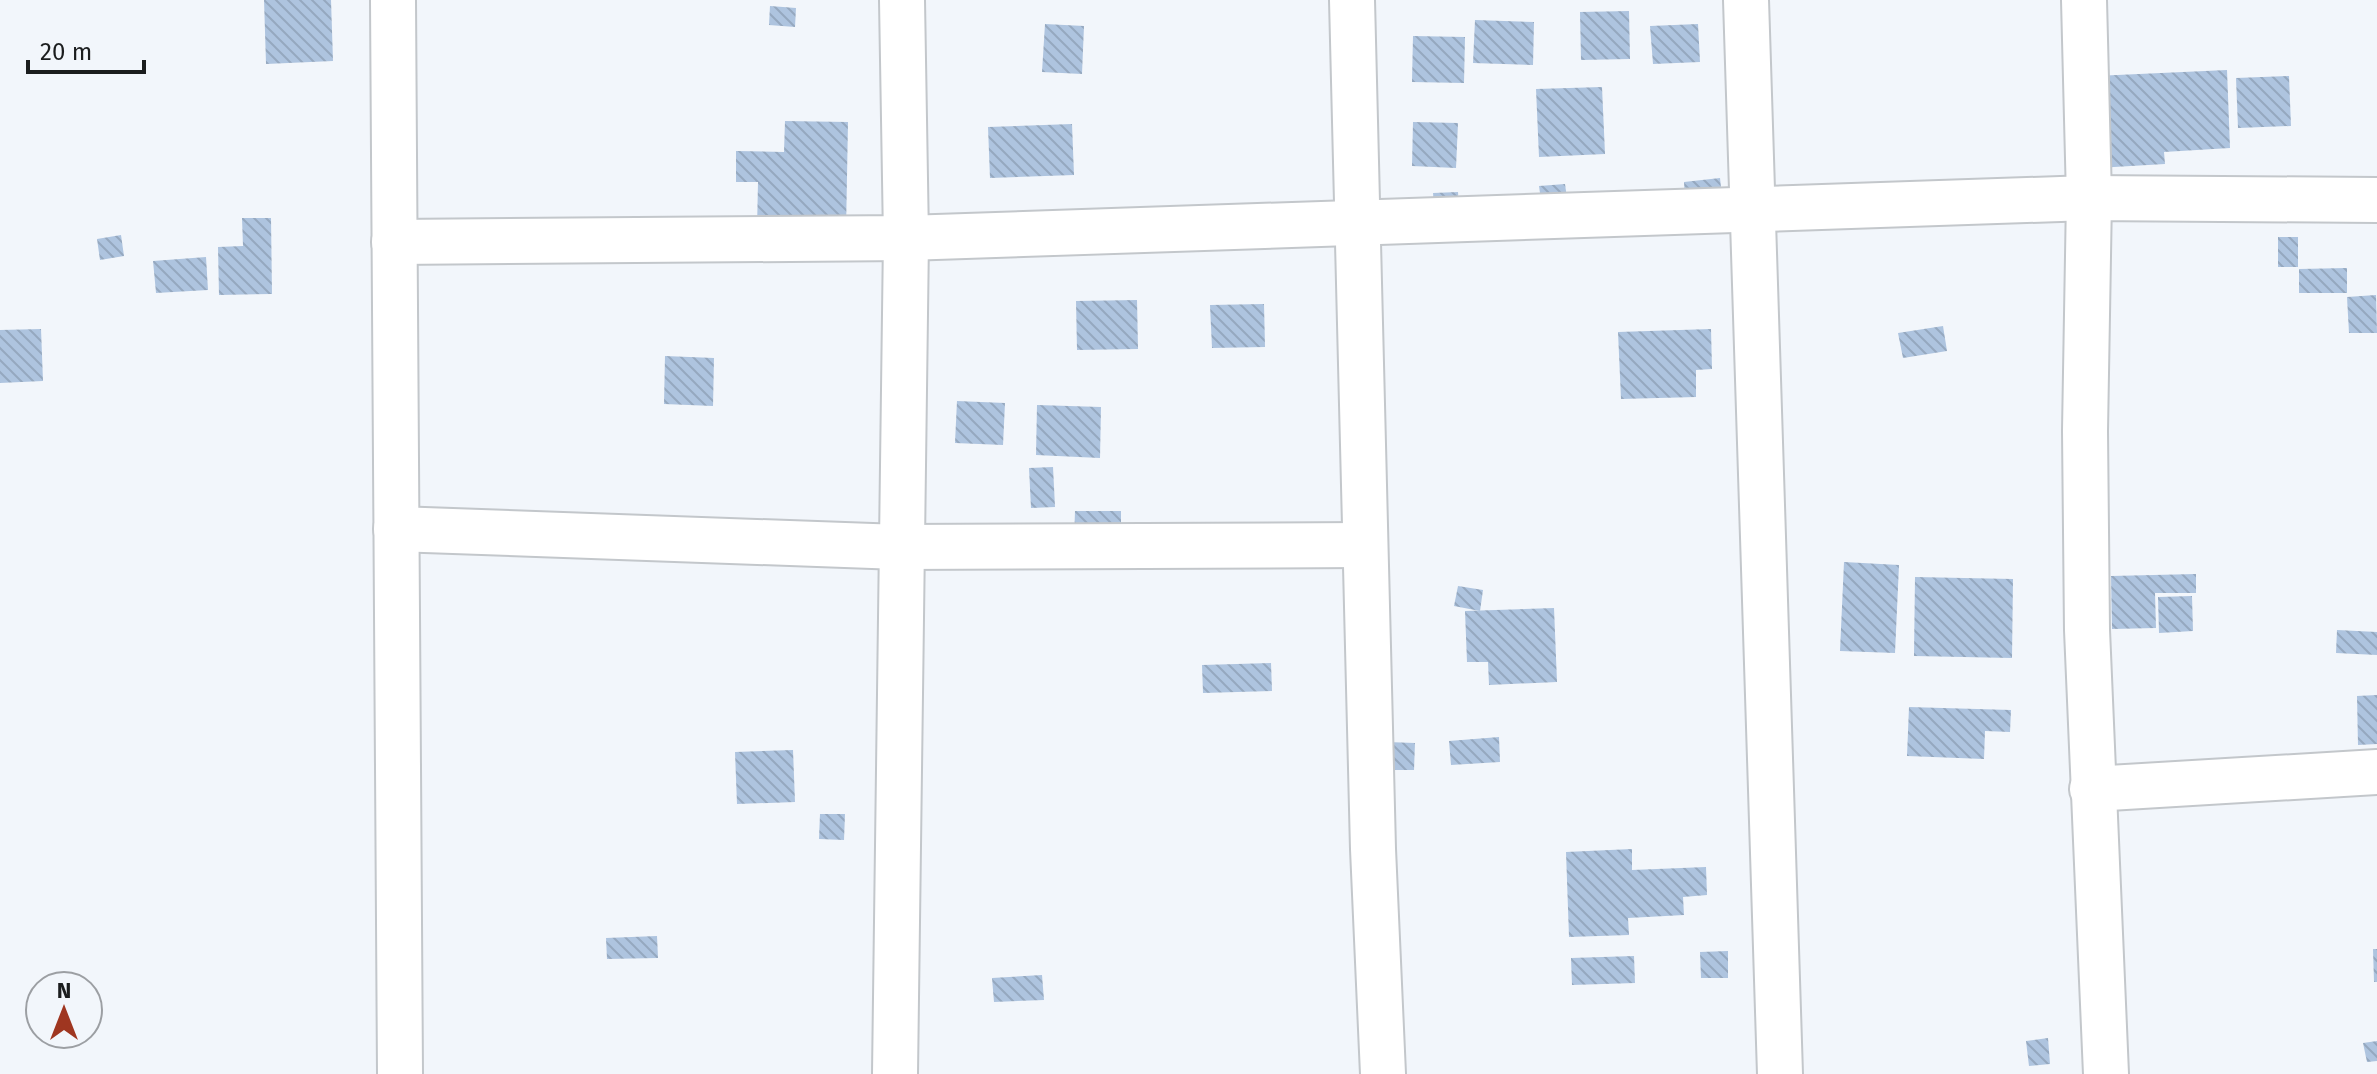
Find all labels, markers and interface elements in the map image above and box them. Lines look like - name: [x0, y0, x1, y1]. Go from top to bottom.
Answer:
- scale bar: [28, 24, 144, 74]
- text: 20 m: [40, 38, 92, 66]
- north arrow: [24, 970, 104, 1050]
- text: N: [57, 977, 71, 1004]

